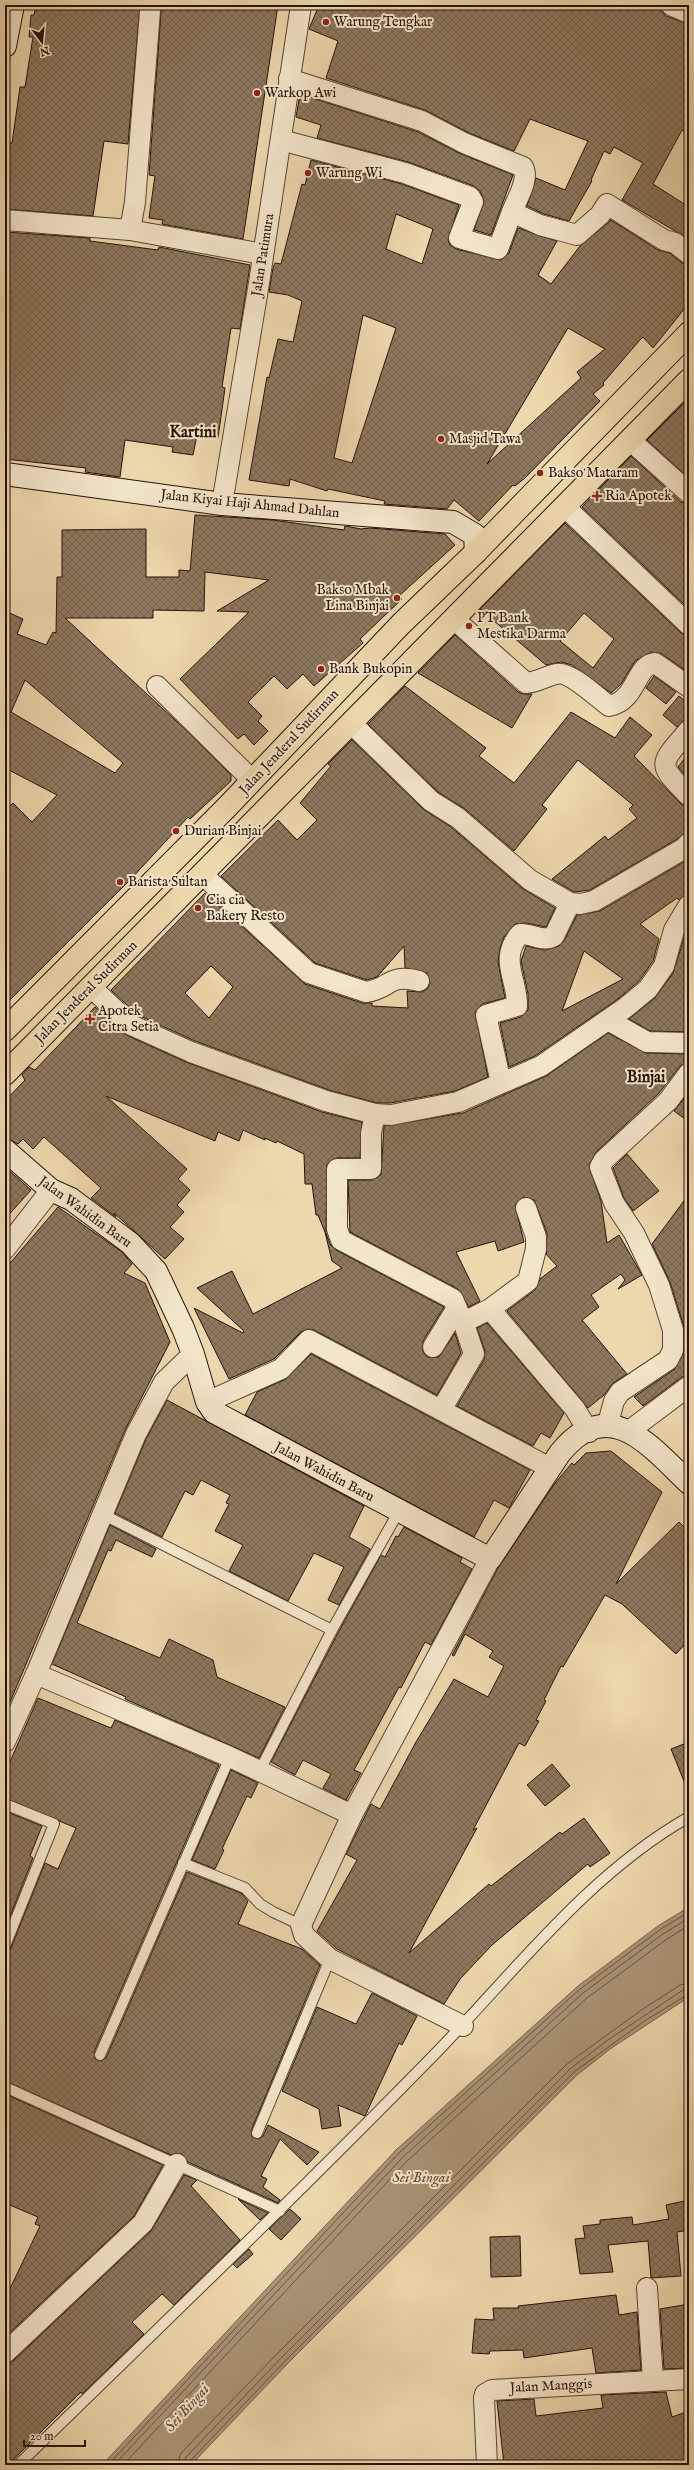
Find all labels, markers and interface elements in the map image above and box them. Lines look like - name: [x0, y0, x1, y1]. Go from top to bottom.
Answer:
- place label: Warung Tengkar: [334, 13, 432, 31]
- marker: Warung Tengkar: [321, 17, 331, 27]
- north arrow: [22, 22, 62, 62]
- text: N: [38, 42, 52, 59]
- place label: Warkop Awi: [265, 84, 336, 102]
- marker: Warkop Awi: [252, 88, 262, 98]
- place label: Warung Wi: [316, 164, 382, 182]
- marker: Warung Wi: [303, 168, 313, 178]
- street label: Jalan Patimura: [247, 211, 279, 300]
- district label: Kartini: [170, 423, 217, 443]
- place label: Masjid Tawa: [449, 430, 522, 448]
- marker: Masjid Tawa: [436, 434, 446, 444]
- place label: Bakso Mataram: [548, 464, 639, 482]
- marker: Bakso Mataram: [535, 468, 545, 478]
- street label: Jalan Kiyai Haji Ahmad Dahlan: [158, 485, 341, 522]
- place label: Ria Apotek: [605, 487, 672, 505]
- marker: Ria Apotek: [592, 491, 602, 501]
- place label: Bakso Mbak Lina Binjai: [316, 581, 389, 615]
- marker: Bakso Mbak Lina Binjai: [392, 593, 402, 603]
- place label: PT Bank Mestika Darma: [477, 609, 567, 643]
- marker: PT Bank Mestika Darma: [464, 621, 474, 631]
- place label: Bank Bukopin: [329, 660, 413, 678]
- marker: Bank Bukopin: [316, 664, 326, 674]
- street label: Jalan Jenderal Sudirman: [234, 685, 343, 800]
- place label: Durian Binjai: [184, 822, 262, 840]
- marker: Durian Binjai: [171, 826, 181, 836]
- place label: Barista Sultan: [128, 873, 208, 891]
- marker: Barista Sultan: [115, 877, 125, 887]
- place label: Cia cia Bakery Resto: [206, 891, 285, 925]
- marker: Cia cia Bakery Resto: [193, 903, 203, 913]
- street label: Jalan Jenderal Sudirman: [29, 936, 142, 1049]
- place label: Apotek Citra Setia: [97, 1002, 160, 1036]
- marker: Apotek Citra Setia: [85, 1014, 95, 1024]
- district label: Binjai: [627, 1068, 666, 1088]
- street label: Jalan Wahidin Baru: [33, 1171, 135, 1252]
- street label: Jalan Wahidin Baru: [269, 1437, 377, 1506]
- water label: Sei Bingai: [392, 2168, 451, 2188]
- street label: Jalan Manggis: [507, 2375, 593, 2397]
- water label: Sei Bingai: [161, 2379, 215, 2436]
- scale bar: [24, 2422, 85, 2448]
- text: 20 m: [30, 2429, 53, 2444]

